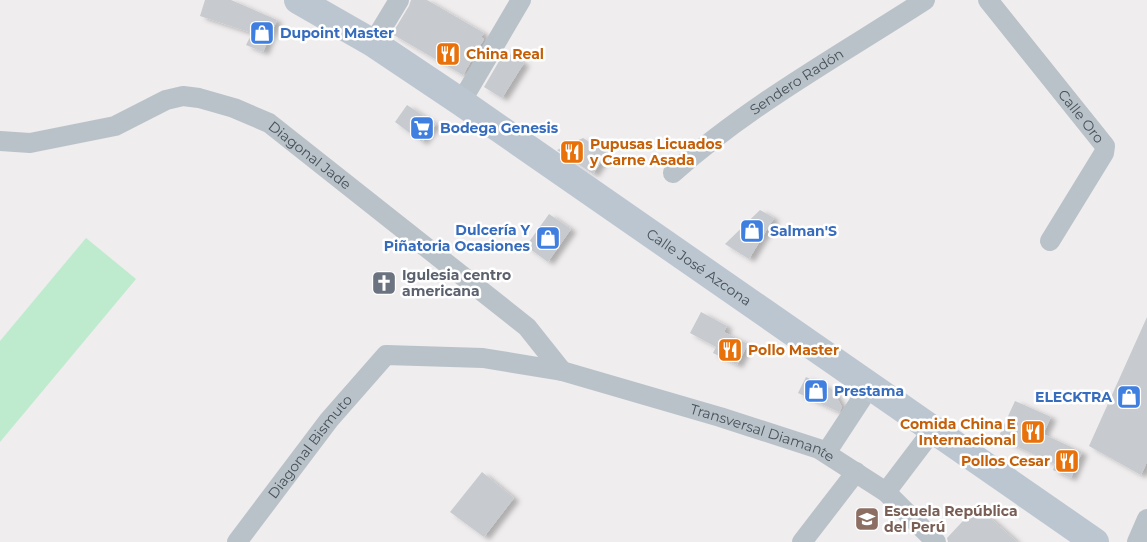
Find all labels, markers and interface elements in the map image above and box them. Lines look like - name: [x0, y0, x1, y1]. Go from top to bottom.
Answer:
- shop icon: Dupoint Master: [249, 20, 275, 46]
- place label: Dupoint Master: [280, 24, 394, 42]
- restaurant icon: China Real: [435, 41, 461, 67]
- street label: Sendero Radón: [746, 44, 847, 119]
- place label: China Real: [466, 45, 544, 63]
- street label: Calle Oro: [1054, 86, 1108, 147]
- supermarket icon: Bodega Genesis: [409, 115, 435, 141]
- street label: Diagonal Jade: [265, 117, 355, 193]
- place label: Bodega Genesis: [440, 119, 559, 137]
- place label: Pupusas Licuados y Carne Asada: [589, 135, 723, 169]
- restaurant icon: Pupusas Licuados y Carne Asada: [559, 139, 585, 165]
- shop icon: Salman'S: [739, 218, 765, 244]
- place label: Dulcería Y Piñatoria Ocasiones: [384, 221, 531, 255]
- place label: Salman'S: [770, 222, 837, 240]
- street label: Calle José Azcona: [643, 224, 755, 310]
- shop icon: Dulcería Y Piñatoria Ocasiones: [535, 225, 561, 251]
- place label: Igulesia centro americana: [402, 266, 511, 300]
- church icon: Igulesia centro americana: [371, 270, 397, 296]
- restaurant icon: Pollo Master: [717, 337, 743, 363]
- place label: Pollo Master: [748, 341, 839, 359]
- shop icon: Prestama: [803, 378, 829, 404]
- place label: Prestama: [834, 382, 904, 400]
- shop icon: ELECKTRA: [1116, 384, 1142, 410]
- place label: ELECKTRA: [1035, 388, 1112, 406]
- street label: Diagonal Bismuto: [264, 391, 356, 502]
- street label: Transversal Diamante: [688, 400, 838, 466]
- place label: Comida China E Internacional: [900, 415, 1016, 449]
- restaurant icon: Comida China E Internacional: [1020, 419, 1046, 445]
- restaurant icon: Pollos Cesar: [1054, 448, 1080, 474]
- place label: Pollos Cesar: [961, 452, 1050, 470]
- place label: Escuela República del Perú: [884, 502, 1018, 536]
- school or university icon: Escuela República del Perú: [854, 506, 880, 532]

